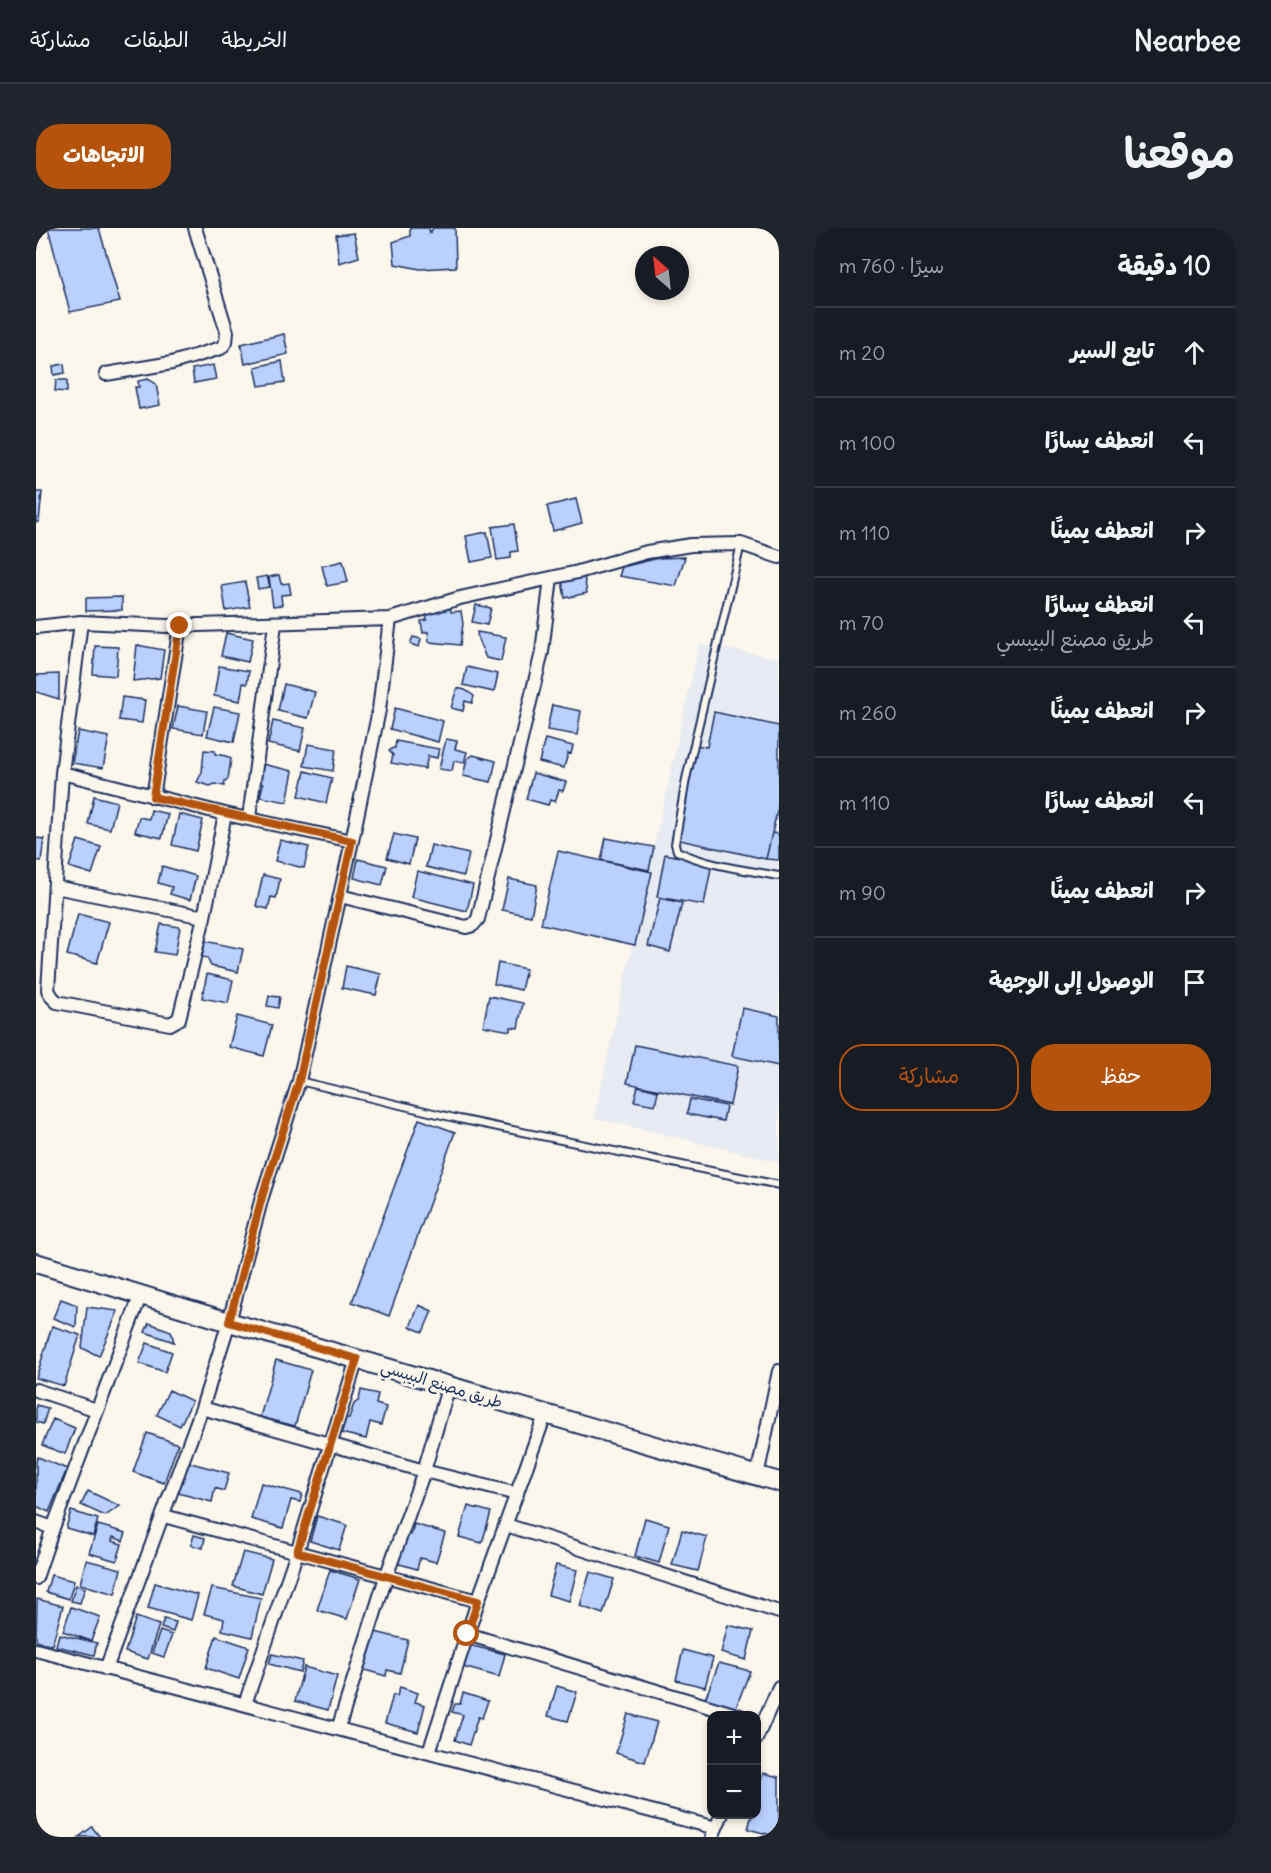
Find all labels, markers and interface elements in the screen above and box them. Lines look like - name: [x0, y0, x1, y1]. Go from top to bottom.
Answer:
- text: Nearbee: [1134, 23, 1241, 59]
- text: مشاركة: [30, 26, 91, 53]
- text: الطبقات: [124, 26, 189, 53]
- text: الخريطة: [222, 26, 287, 53]
- button: الاتجاهات: [36, 124, 171, 189]
- text: موقعنا: [1124, 127, 1235, 179]
- north arrow: [635, 246, 689, 300]
- text: 10 دقيقة: [1117, 249, 1211, 282]
- text: سيرًا · 760 m: [839, 253, 944, 278]
- text: تابع السير: [1070, 336, 1154, 364]
- icon: ahead: [1178, 336, 1211, 369]
- text: 20 m: [839, 340, 885, 365]
- text: انعطف يسارًا: [1045, 426, 1154, 454]
- icon: left: [1178, 426, 1211, 459]
- text: 100 m: [839, 430, 896, 455]
- text: انعطف يمينًا: [1051, 516, 1154, 544]
- icon: right: [1178, 516, 1211, 549]
- text: 110 m: [839, 520, 890, 545]
- text: انعطف يسارًا: [1045, 590, 1154, 618]
- icon: left: [1178, 606, 1211, 639]
- text: 70 m: [839, 610, 884, 635]
- route end: [166, 612, 192, 638]
- text: طريق مصنع البيبسي: [996, 626, 1154, 651]
- text: انعطف يمينًا: [1051, 696, 1154, 724]
- icon: right: [1178, 696, 1211, 729]
- text: 260 m: [839, 700, 897, 725]
- text: انعطف يسارًا: [1045, 786, 1154, 814]
- icon: left: [1178, 786, 1211, 819]
- text: 110 m: [839, 790, 890, 815]
- text: انعطف يمينًا: [1051, 876, 1154, 904]
- icon: right: [1178, 876, 1211, 909]
- text: 90 m: [839, 880, 886, 905]
- text: الوصول إلى الوجهة: [989, 966, 1154, 994]
- icon: arrive: [1178, 966, 1211, 999]
- button: مشاركة: [839, 1044, 1019, 1111]
- button: حفظ: [1031, 1044, 1211, 1111]
- street label: طريق مصنع البيبسي: [377, 1356, 505, 1417]
- route start: [453, 1620, 479, 1646]
- map controls: [707, 1711, 761, 1819]
- button: +: [707, 1711, 761, 1765]
- button: −: [707, 1765, 761, 1819]

